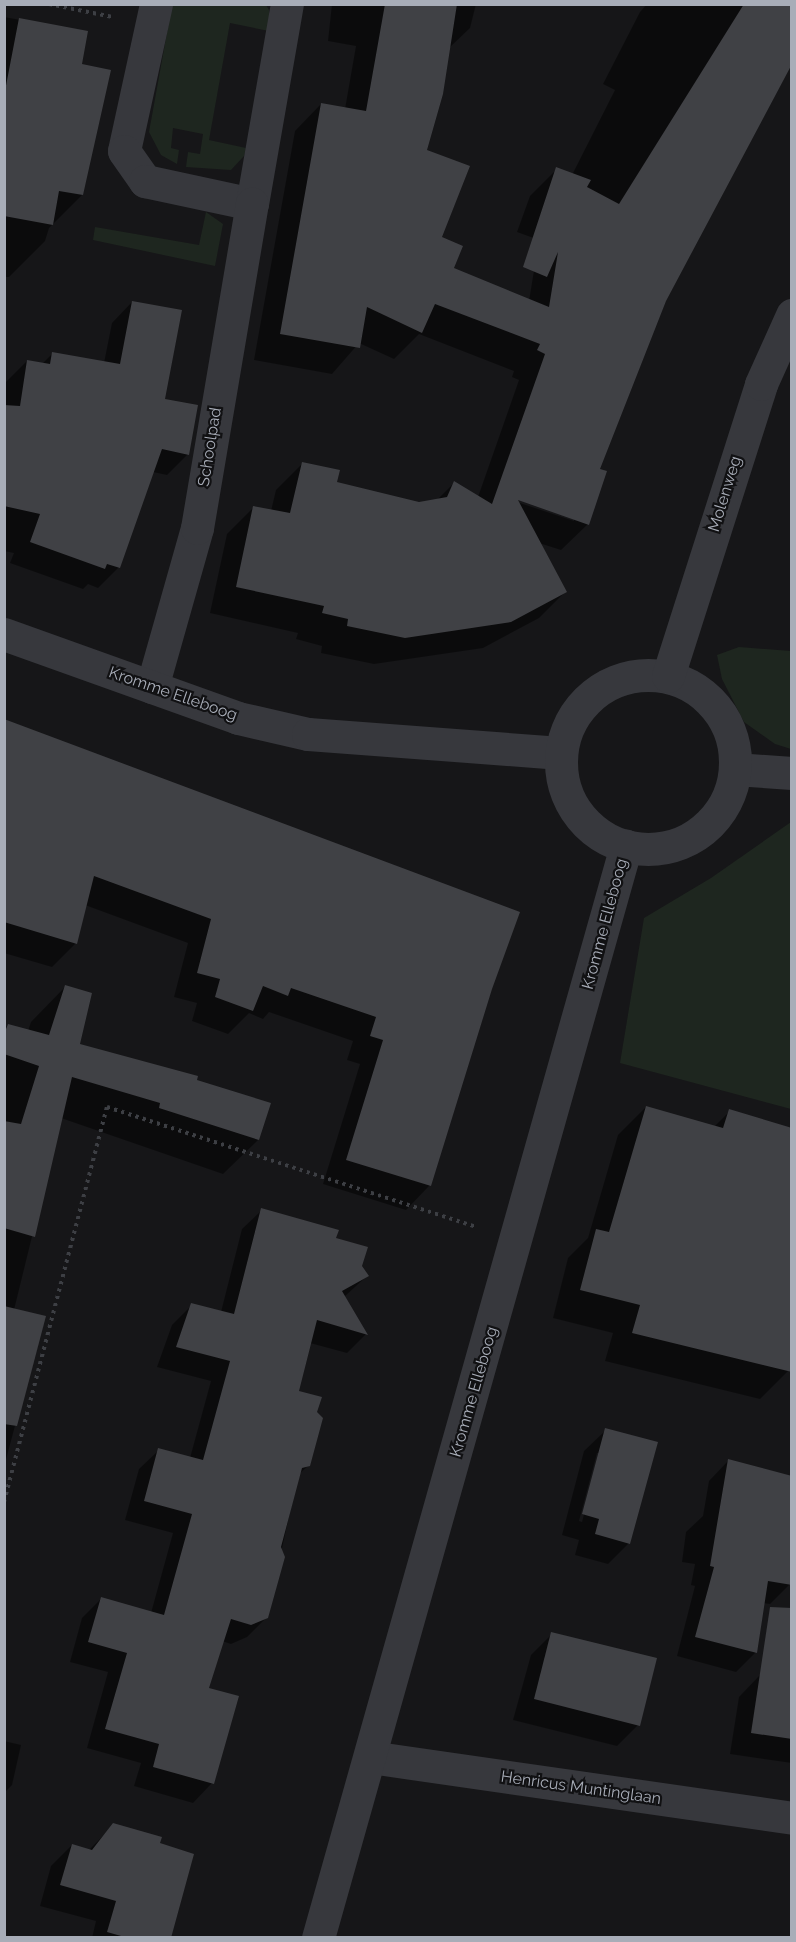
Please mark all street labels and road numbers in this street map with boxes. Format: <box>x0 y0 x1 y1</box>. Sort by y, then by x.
street label: Schoolpad <box>194 406 226 488</box>
street label: Molenweg <box>704 454 746 534</box>
street label: Kromme Elleboog <box>106 663 240 725</box>
street label: Kromme Elleboog <box>578 856 632 992</box>
street label: Kromme Elleboog <box>446 1325 502 1459</box>
street label: Henricus Muntinglaan <box>500 1767 662 1809</box>

